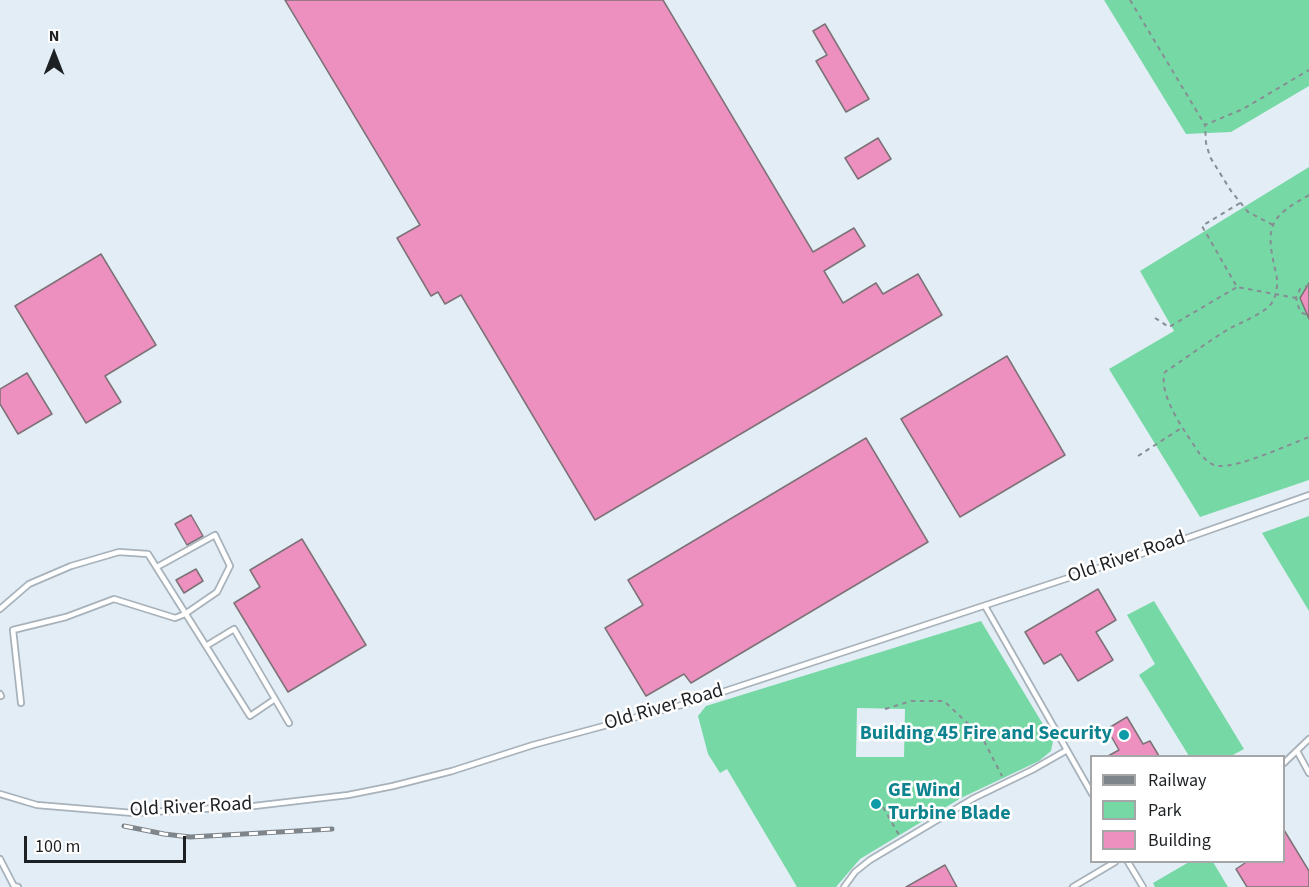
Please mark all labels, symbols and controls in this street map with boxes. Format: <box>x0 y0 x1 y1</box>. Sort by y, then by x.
north arrow <box>24 24 84 84</box>
text: N <box>49 25 59 47</box>
street label: Old River Road <box>1065 527 1189 589</box>
street label: Old River Road <box>602 680 726 736</box>
place label: Building 45 Fire and Security <box>860 723 1112 747</box>
marker: Building 45 Fire and Security <box>1117 728 1131 742</box>
legend <box>1090 755 1285 863</box>
text: Railway <box>1148 768 1207 793</box>
place label: GE Wind Turbine Blade <box>888 780 1011 827</box>
street label: Old River Road <box>129 793 253 823</box>
marker: GE Wind Turbine Blade <box>869 797 883 811</box>
text: Park <box>1148 798 1182 823</box>
scale bar <box>27 824 189 862</box>
text: Building <box>1148 828 1211 853</box>
text: 100 m <box>35 834 80 859</box>

